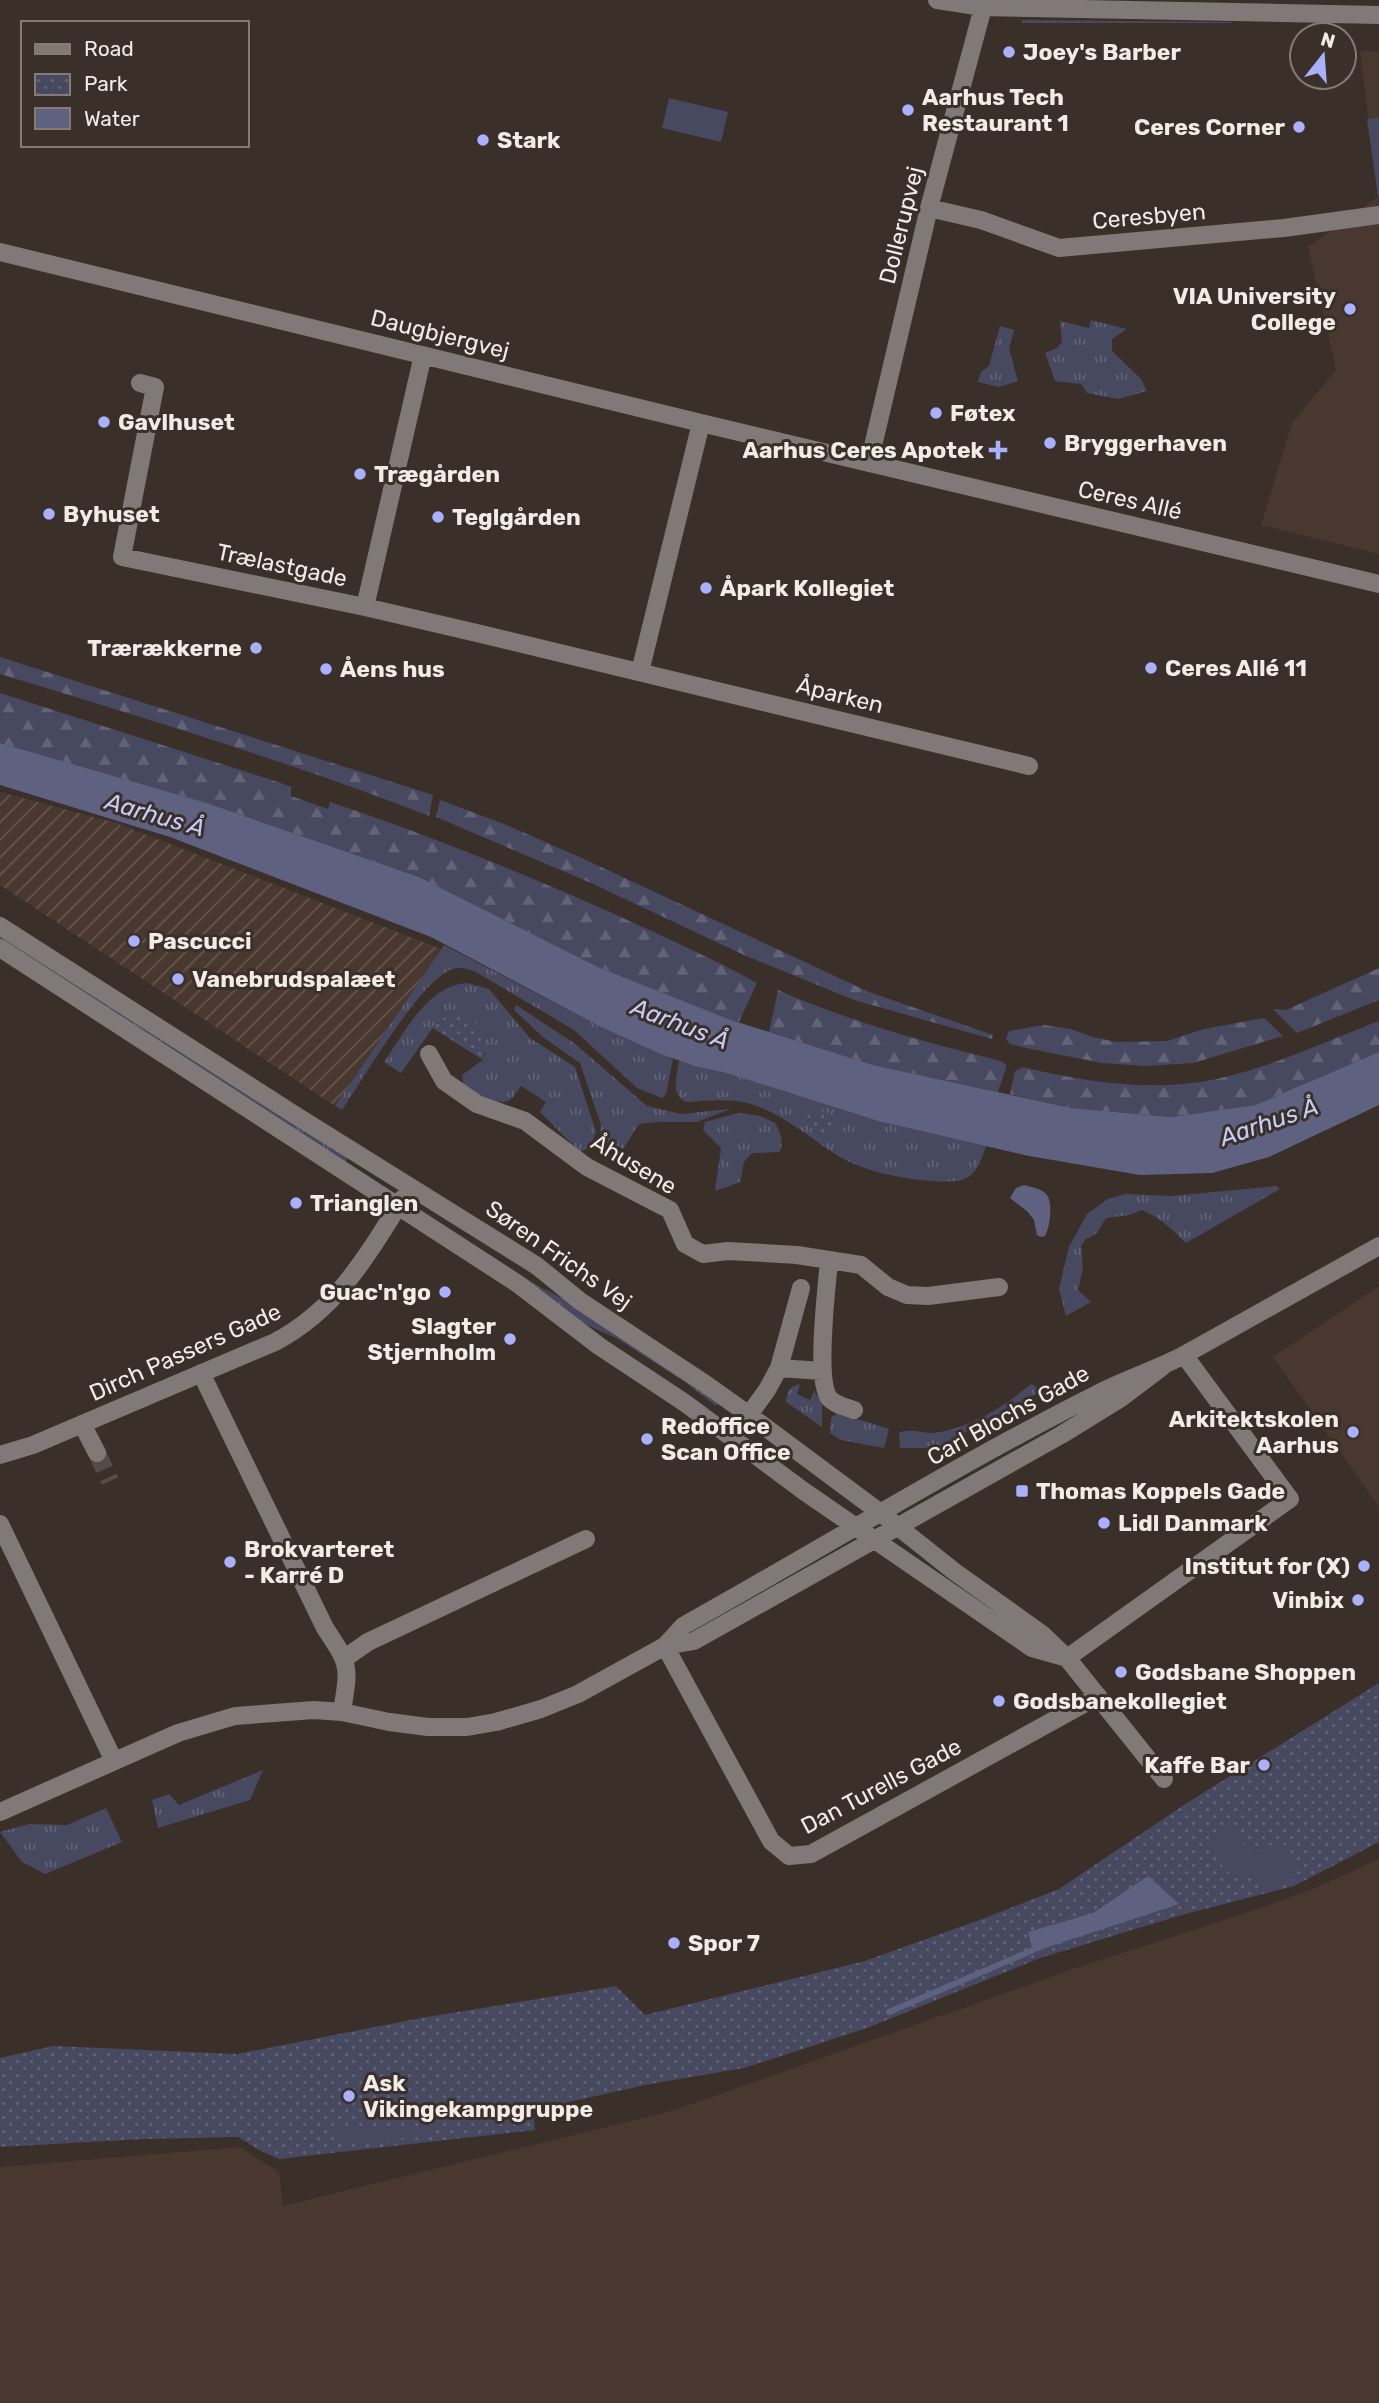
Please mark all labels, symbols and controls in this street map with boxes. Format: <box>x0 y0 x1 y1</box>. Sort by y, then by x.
legend <box>21 21 248 147</box>
north arrow <box>1288 21 1358 91</box>
text: N <box>1318 27 1338 53</box>
text: Road <box>84 36 134 61</box>
place label: Joey's Barber <box>1023 38 1182 66</box>
marker: Joey's Barber <box>1001 44 1017 60</box>
text: Park <box>84 71 128 96</box>
place label: Aarhus Tech Restaurant 1 <box>922 83 1069 137</box>
marker: Aarhus Tech Restaurant 1 <box>900 102 916 118</box>
text: Water <box>84 106 140 131</box>
place label: Ceres Corner <box>1134 113 1286 141</box>
marker: Ceres Corner <box>1291 119 1307 135</box>
place label: Stark <box>497 126 561 154</box>
marker: Stark <box>475 132 491 148</box>
street label: Dollerupvej <box>873 163 929 287</box>
street label: Ceresbyen <box>1091 197 1207 235</box>
place label: VIA University College <box>1173 282 1336 336</box>
marker: VIA University College <box>1342 301 1358 317</box>
street label: Daugbjergvej <box>368 303 512 365</box>
place label: Føtex <box>950 399 1016 427</box>
marker: Føtex <box>928 405 944 421</box>
place label: Gavlhuset <box>118 408 235 436</box>
marker: Gavlhuset <box>96 414 112 430</box>
place label: Bryggerhaven <box>1064 429 1227 457</box>
marker: Bryggerhaven <box>1042 435 1058 451</box>
place label: Aarhus Ceres Apotek <box>743 436 985 464</box>
marker: Aarhus Ceres Apotek <box>990 442 1006 458</box>
place label: Trægården <box>374 460 500 488</box>
marker: Trægården <box>352 466 368 482</box>
street label: Ceres Allé <box>1075 474 1185 526</box>
place label: Byhuset <box>63 500 160 528</box>
place label: Teglgården <box>452 503 581 531</box>
marker: Byhuset <box>41 506 57 522</box>
marker: Teglgården <box>430 509 446 525</box>
street label: Trælastgade <box>214 538 350 592</box>
place label: Åpark Kollegiet <box>720 574 894 602</box>
marker: Åpark Kollegiet <box>698 580 714 596</box>
place label: Trærækkerne <box>87 634 242 662</box>
marker: Trærækkerne <box>248 640 264 656</box>
place label: Ceres Allé 11 <box>1165 654 1307 682</box>
place label: Åens hus <box>340 655 445 683</box>
marker: Ceres Allé 11 <box>1143 660 1159 676</box>
marker: Åens hus <box>318 661 334 677</box>
street label: Åparken <box>794 671 886 719</box>
water label: Aarhus Å <box>100 787 208 843</box>
place label: Pascucci <box>148 927 252 955</box>
marker: Pascucci <box>126 933 142 949</box>
place label: Vanebrudspalæet <box>192 965 396 993</box>
marker: Vanebrudspalæet <box>170 971 186 987</box>
water label: Aarhus Å <box>625 992 733 1055</box>
water label: Aarhus Å <box>1214 1092 1322 1153</box>
street label: Åhusene <box>586 1128 682 1200</box>
place label: Trianglen <box>310 1189 418 1217</box>
street label: Søren Frichs Vej <box>481 1194 637 1316</box>
marker: Trianglen <box>288 1195 304 1211</box>
place label: Guac'n'go <box>320 1278 431 1306</box>
marker: Guac'n'go <box>437 1284 453 1300</box>
street label: Dirch Passers Gade <box>85 1297 285 1407</box>
place label: Slagter Stjernholm <box>367 1312 497 1366</box>
marker: Slagter Stjernholm <box>502 1331 518 1347</box>
street label: Carl Blochs Gade <box>922 1359 1094 1471</box>
place label: Arkitektskolen Aarhus <box>1169 1405 1339 1459</box>
place label: Redoffice Scan Office <box>661 1412 791 1466</box>
marker: Arkitektskolen Aarhus <box>1345 1424 1361 1440</box>
marker: Redoffice Scan Office <box>639 1431 655 1447</box>
place label: Thomas Koppels Gade <box>1036 1477 1285 1505</box>
marker: Thomas Koppels Gade <box>1014 1483 1030 1499</box>
place label: Lidl Danmark <box>1118 1509 1268 1537</box>
marker: Lidl Danmark <box>1096 1515 1112 1531</box>
place label: Brokvarteret - Karré D <box>244 1535 395 1589</box>
place label: Institut for (X) <box>1185 1552 1350 1580</box>
marker: Brokvarteret - Karré D <box>222 1554 238 1570</box>
marker: Institut for (X) <box>1356 1558 1372 1574</box>
place label: Vinbix <box>1272 1586 1344 1614</box>
marker: Vinbix <box>1350 1592 1366 1608</box>
place label: Godsbane Shoppen <box>1135 1658 1356 1686</box>
marker: Godsbane Shoppen <box>1113 1664 1129 1680</box>
place label: Godsbanekollegiet <box>1013 1687 1227 1715</box>
marker: Godsbanekollegiet <box>991 1693 1007 1709</box>
street label: Dan Turells Gade <box>796 1732 966 1840</box>
place label: Kaffe Bar <box>1144 1751 1251 1779</box>
marker: Kaffe Bar <box>1256 1757 1272 1773</box>
place label: Spor 7 <box>688 1929 760 1957</box>
marker: Spor 7 <box>666 1935 682 1951</box>
place label: Ask Vikingekampgruppe <box>363 2069 593 2123</box>
marker: Ask Vikingekampgruppe <box>341 2088 357 2104</box>

